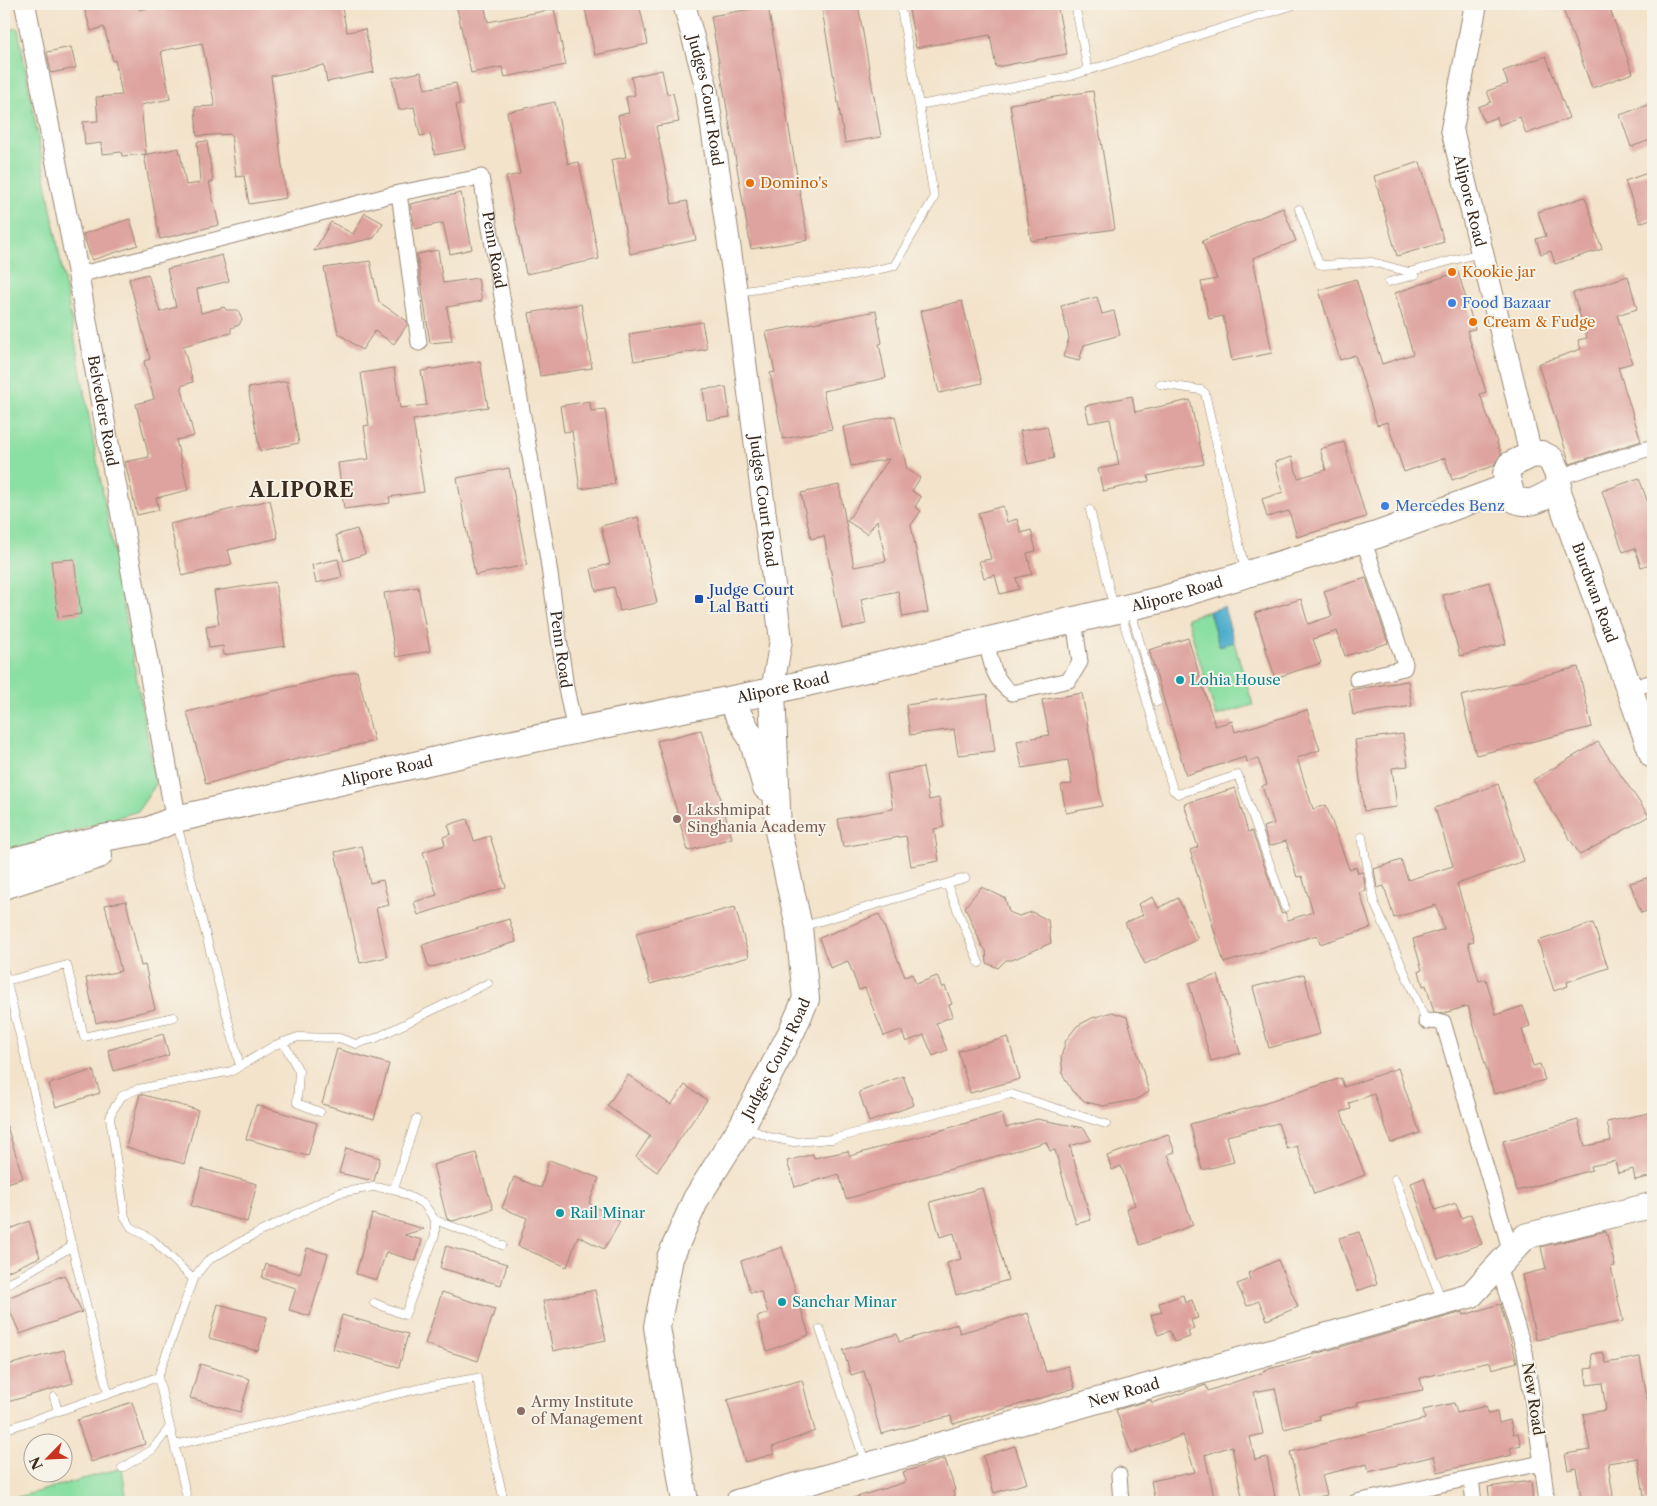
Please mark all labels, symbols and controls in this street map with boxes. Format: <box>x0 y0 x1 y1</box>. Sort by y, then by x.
street label: Judges Court Road <box>683 31 728 167</box>
street label: Alipore Road <box>1449 152 1490 249</box>
place label: Domino's <box>760 173 828 192</box>
marker: Domino's <box>744 177 756 189</box>
street label: Penn Road <box>478 210 510 290</box>
place label: Kookie jar <box>1462 262 1536 281</box>
marker: Kookie jar <box>1446 266 1458 278</box>
place label: Food Bazaar <box>1462 293 1552 312</box>
marker: Food Bazaar <box>1446 297 1458 309</box>
place label: Cream & Fudge <box>1483 312 1595 331</box>
marker: Cream & Fudge <box>1467 316 1479 328</box>
street label: Belvedere Road <box>84 354 122 468</box>
street label: Judges Court Road <box>745 432 782 568</box>
district label: ALIPORE <box>248 478 355 502</box>
place label: Mercedes Benz <box>1395 496 1505 515</box>
marker: Mercedes Benz <box>1379 500 1391 512</box>
street label: Burdwan Road <box>1568 540 1622 645</box>
street label: Alipore Road <box>1128 572 1225 616</box>
place label: Judge Court Lal Batti <box>707 580 795 616</box>
marker: Judge Court Lal Batti <box>693 593 705 605</box>
street label: Penn Road <box>546 610 576 689</box>
street label: Alipore Road <box>734 668 831 707</box>
place label: Lohia House <box>1190 670 1281 689</box>
marker: Lohia House <box>1174 674 1186 686</box>
street label: Alipore Road <box>338 751 435 791</box>
place label: Lakshmipat Singhania Academy <box>687 800 827 836</box>
marker: Lakshmipat Singhania Academy <box>671 813 683 825</box>
street label: Judges Court Road <box>737 995 814 1124</box>
place label: Rail Minar <box>570 1203 646 1222</box>
marker: Rail Minar <box>554 1207 566 1219</box>
place label: Sanchar Minar <box>792 1292 897 1311</box>
marker: Sanchar Minar <box>776 1296 788 1308</box>
street label: New Road <box>1518 1361 1549 1437</box>
street label: New Road <box>1086 1373 1162 1412</box>
place label: Army Institute of Management <box>530 1392 644 1428</box>
marker: Army Institute of Management <box>515 1405 527 1417</box>
north arrow <box>22 1434 72 1484</box>
text: N <box>25 1454 47 1473</box>

